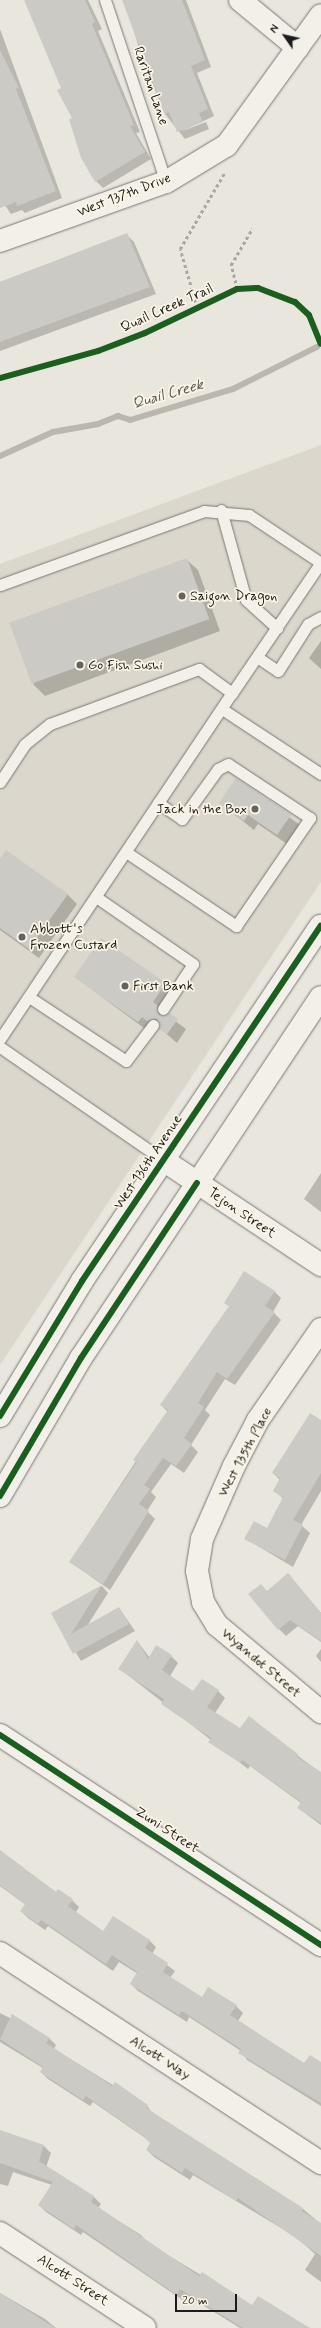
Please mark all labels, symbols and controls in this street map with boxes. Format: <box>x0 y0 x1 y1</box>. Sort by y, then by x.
north arrow <box>265 16 305 56</box>
text: N <box>267 22 283 36</box>
street label: Raritan Lane <box>130 45 172 127</box>
street label: West 137th Drive <box>75 169 173 221</box>
street label: Quail Creek Trail <box>119 280 215 336</box>
water label: Quail Creek <box>130 376 206 414</box>
place label: Saigon Dragon <box>190 588 277 604</box>
marker: Saigon Dragon <box>177 591 187 601</box>
place label: Go Fish Sushi <box>88 657 162 673</box>
marker: Go Fish Sushi <box>75 660 85 670</box>
place label: Jack in the Box <box>156 801 247 817</box>
marker: Jack in the Box <box>250 804 260 814</box>
place label: Abbott's Frozen Custard <box>30 921 120 954</box>
marker: Abbott's Frozen Custard <box>17 932 27 942</box>
place label: First Bank <box>133 978 194 994</box>
marker: First Bank <box>120 981 130 991</box>
street label: West 136th Avenue <box>110 1111 186 1213</box>
street label: Tejon Street <box>205 1184 279 1242</box>
street label: West 135th Place <box>214 1404 276 1500</box>
street label: Wyandot Street <box>218 1625 304 1701</box>
street label: Zuni Street <box>132 1803 202 1857</box>
street label: Alcott Way <box>127 2032 193 2084</box>
street label: Alcott Street <box>34 2251 112 2309</box>
scale bar <box>177 2286 239 2312</box>
text: 20 m <box>182 2293 208 2309</box>

